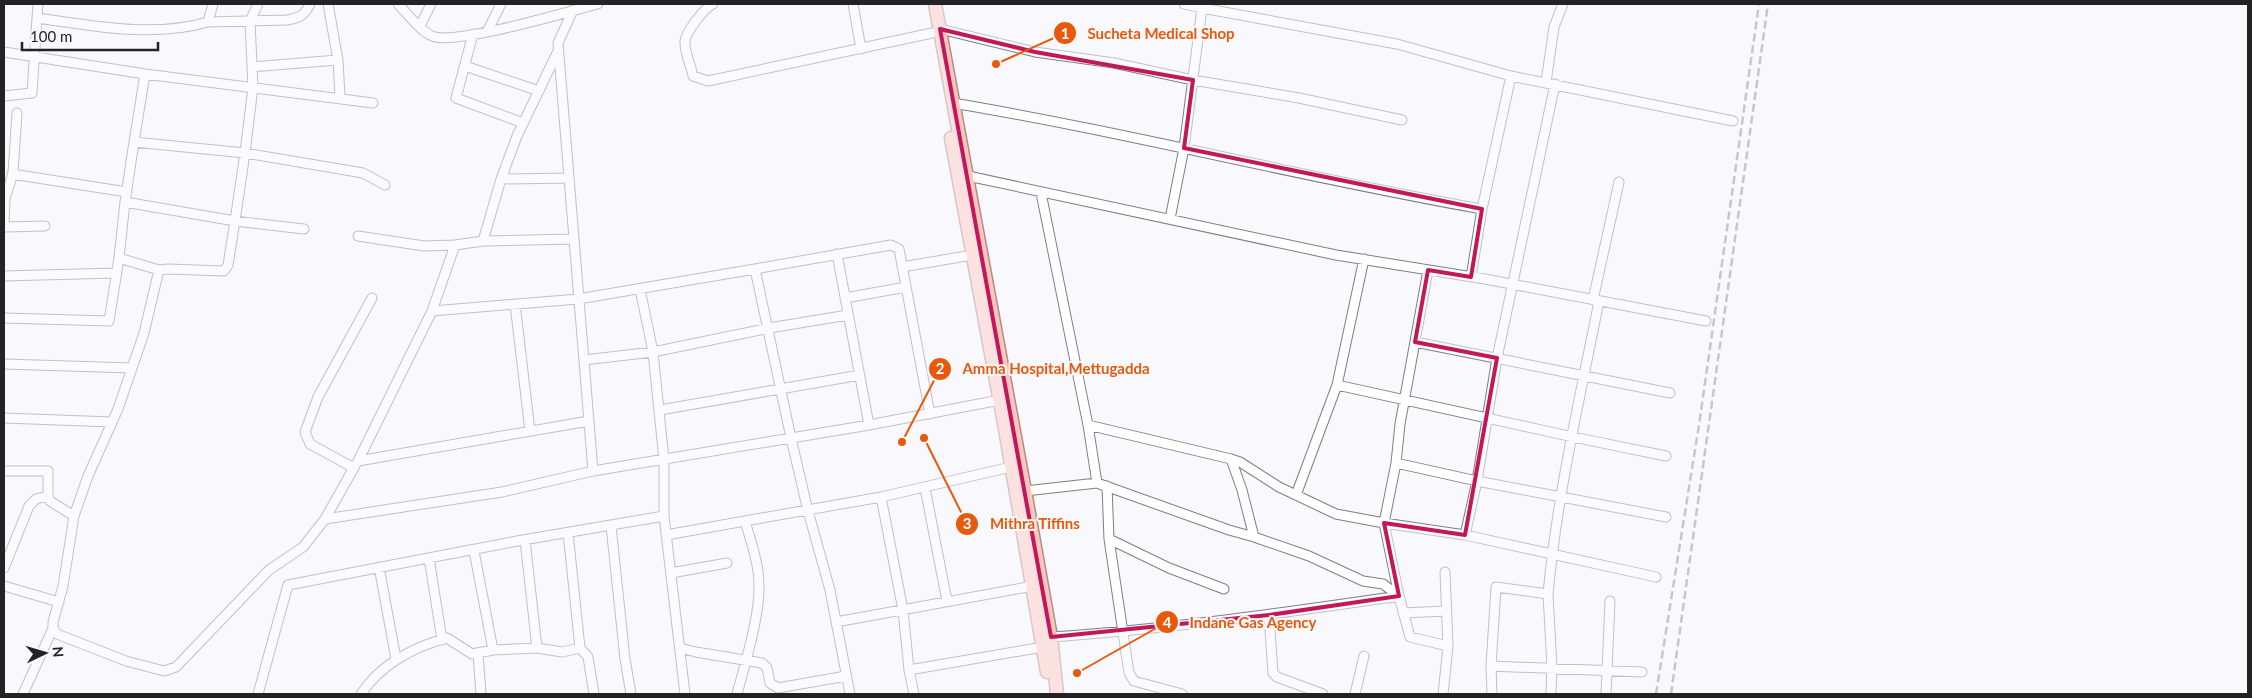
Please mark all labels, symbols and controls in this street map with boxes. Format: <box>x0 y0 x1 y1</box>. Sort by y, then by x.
callout: Sucheta Medical Shop <box>1052 18 1244 48</box>
scale bar <box>22 20 159 52</box>
text: 1 <box>1061 24 1069 42</box>
text: Sucheta Medical Shop <box>1087 24 1235 42</box>
text: 100 m <box>30 27 72 45</box>
callout: Amma Hospital,Mettugadda <box>928 354 1160 384</box>
text: 2 <box>936 359 945 377</box>
text: Amma Hospital,Mettugadda <box>961 359 1150 377</box>
callout: Mithra Tiffins <box>955 509 1090 539</box>
text: 3 <box>963 514 971 532</box>
text: Mithra Tiffins <box>990 514 1080 532</box>
callout: Indane Gas Agency <box>1155 607 1327 637</box>
text: 4 <box>1163 613 1172 631</box>
text: Indane Gas Agency <box>1189 613 1317 631</box>
north arrow <box>20 628 70 678</box>
text: N <box>50 646 67 658</box>

